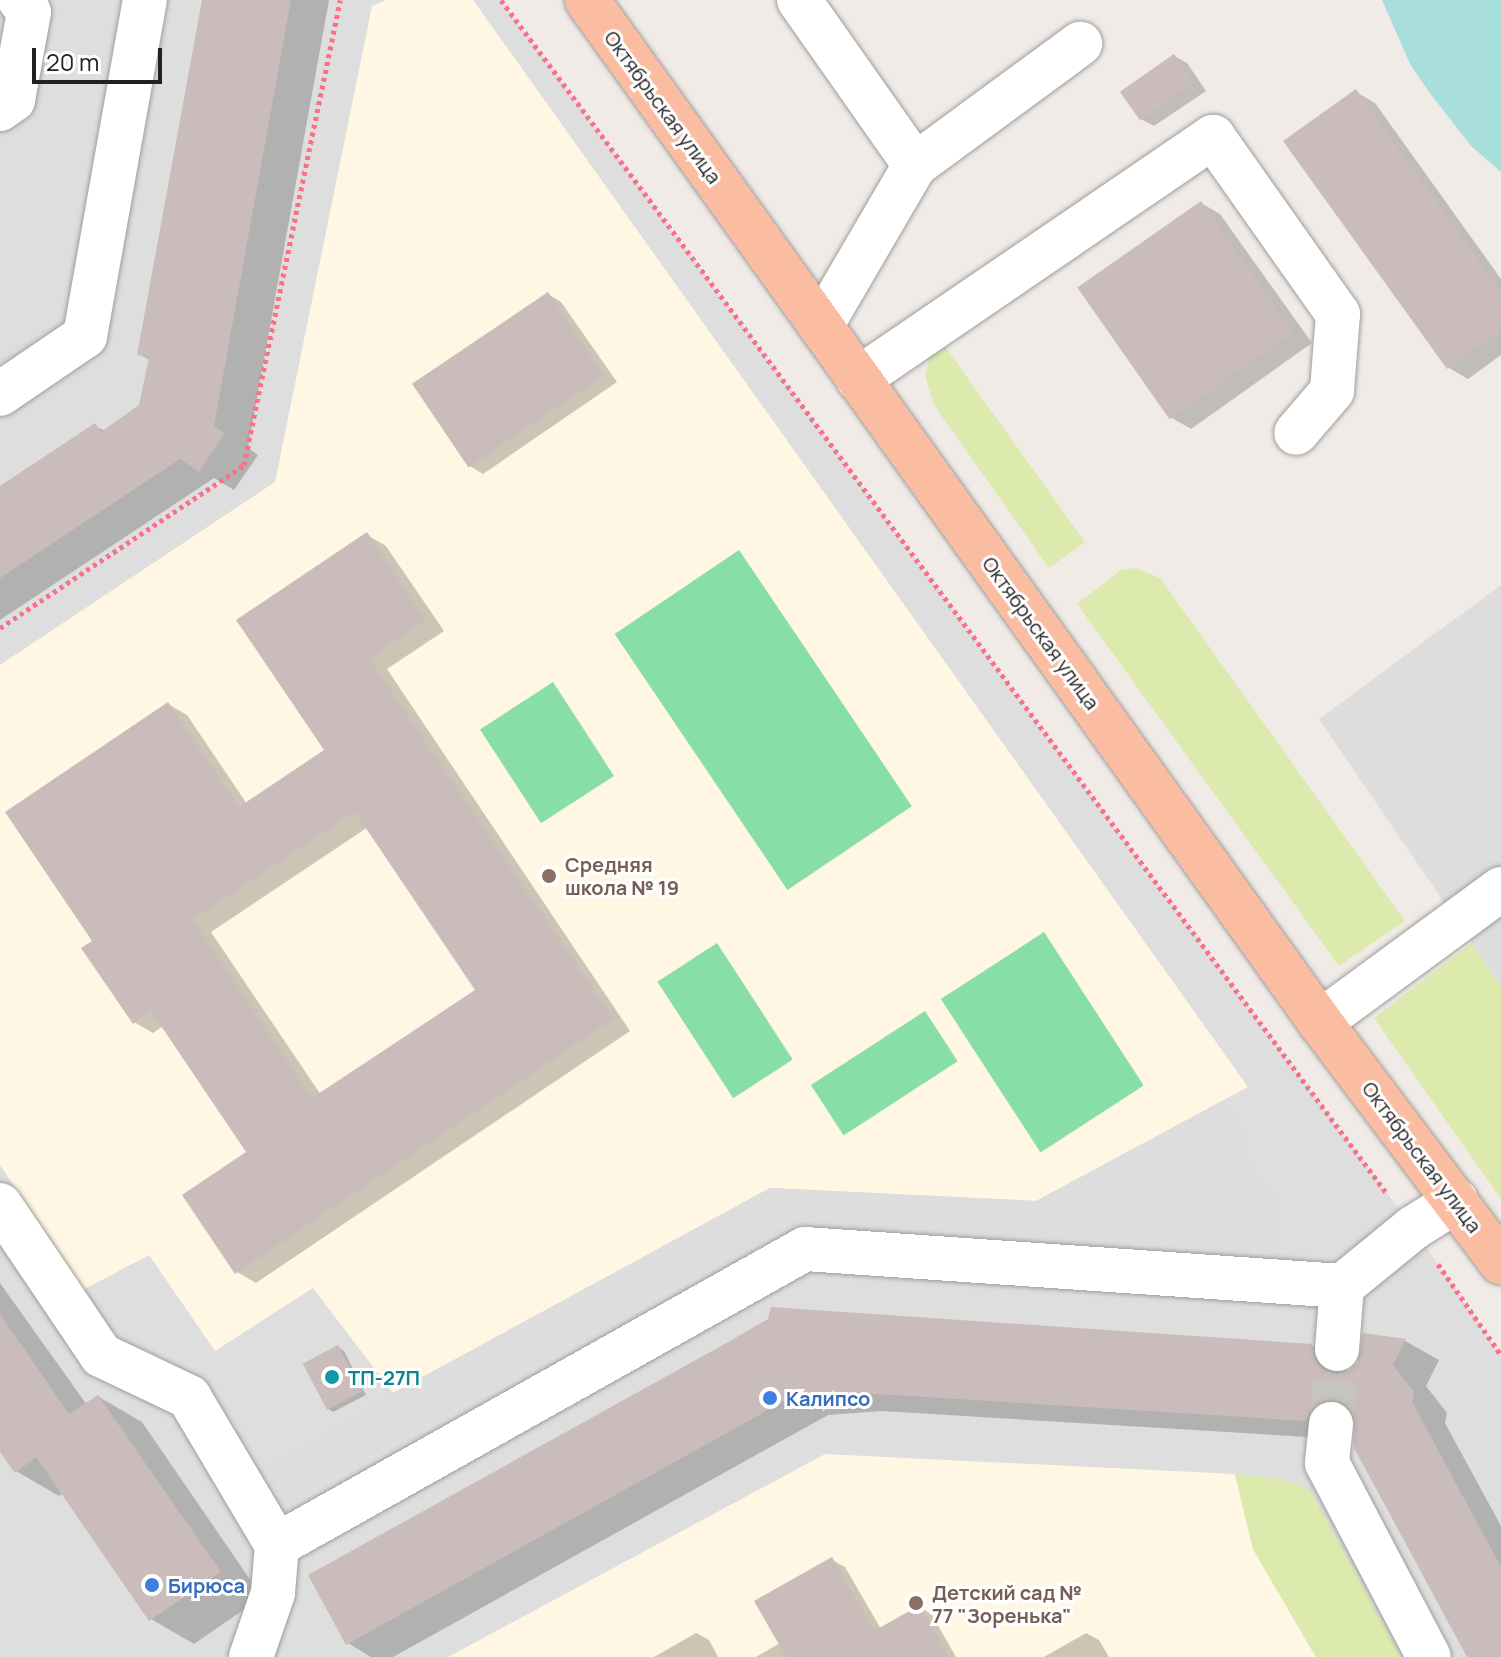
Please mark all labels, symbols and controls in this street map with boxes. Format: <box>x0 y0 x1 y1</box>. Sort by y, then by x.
street label: Октябрьская улица <box>600 26 726 188</box>
scale bar <box>36 32 166 82</box>
text: 20 m <box>46 45 99 78</box>
street label: Октябрьская улица <box>978 552 1104 714</box>
place label: Средняя школа № 19 <box>565 852 679 899</box>
marker: Средняя школа № 19 <box>540 867 558 885</box>
street label: Октябрьская улица <box>1357 1077 1487 1237</box>
place label: ТП-27П <box>348 1365 420 1389</box>
marker: ТП-27П <box>323 1368 341 1386</box>
place label: Калипсо <box>786 1386 870 1410</box>
marker: Калипсо <box>761 1389 779 1407</box>
place label: Бирюса <box>168 1573 245 1597</box>
marker: Бирюса <box>143 1576 161 1594</box>
place label: Детский сад № 77 "Зоренька" <box>932 1580 1082 1627</box>
marker: Детский сад № 77 "Зоренька" <box>907 1594 925 1612</box>

